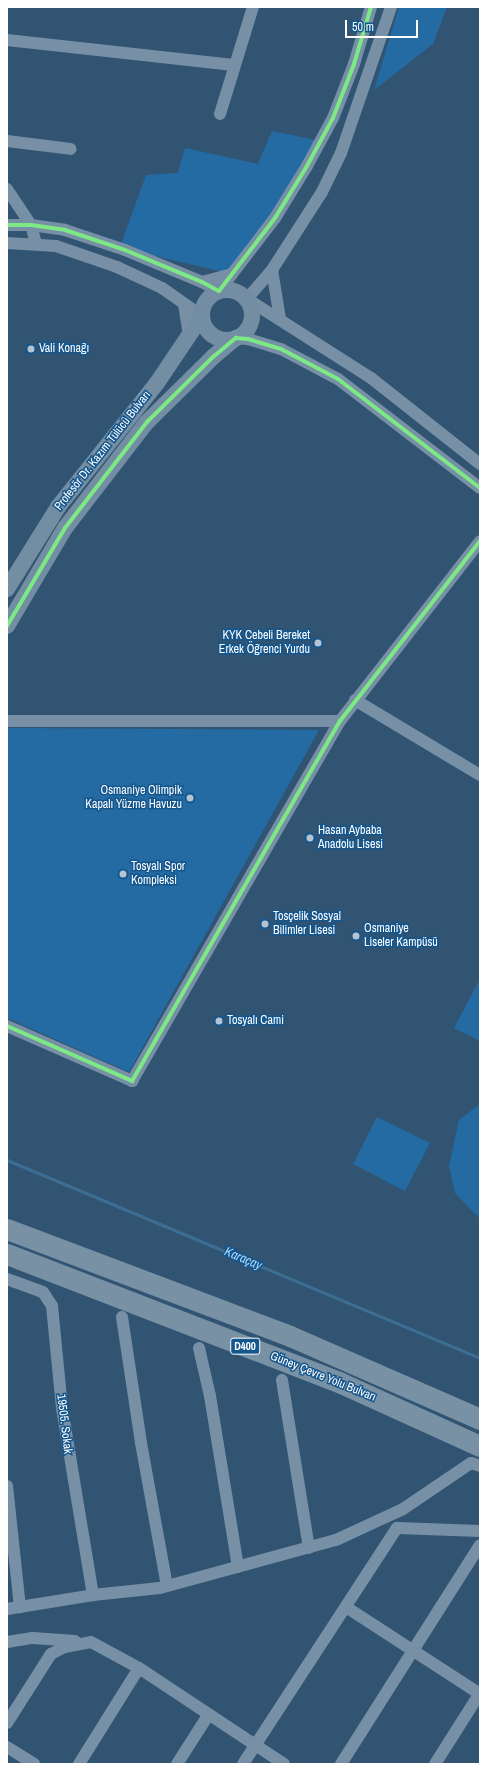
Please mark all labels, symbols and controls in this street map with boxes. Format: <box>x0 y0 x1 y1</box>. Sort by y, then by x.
scale bar <box>347 12 420 38</box>
text: 50 m <box>352 19 374 35</box>
place label: Vali Konağı <box>39 342 89 356</box>
marker: Vali Konağı <box>26 344 36 354</box>
street label: Profesör Dr. Kazım Tülücü Bulvarı <box>52 388 154 514</box>
place label: KYK Cebeli Bereket Erkek Öğrenci Yurdu <box>219 629 310 657</box>
marker: KYK Cebeli Bereket Erkek Öğrenci Yurdu <box>313 638 323 648</box>
place label: Osmaniye Olimpik Kapalı Yüzme Havuzu <box>85 784 182 812</box>
marker: Osmaniye Olimpik Kapalı Yüzme Havuzu <box>185 793 195 803</box>
place label: Hasan Aybaba Anadolu Lisesi <box>318 824 383 852</box>
marker: Hasan Aybaba Anadolu Lisesi <box>305 833 315 843</box>
place label: Tosyalı Spor Kompleksi <box>131 860 185 888</box>
marker: Tosyalı Spor Kompleksi <box>118 869 128 879</box>
place label: Tosçelik Sosyal Bilimler Lisesi <box>273 910 341 938</box>
marker: Tosçelik Sosyal Bilimler Lisesi <box>260 919 270 929</box>
place label: Osmaniye Liseler Kampüsü <box>364 922 438 950</box>
marker: Osmaniye Liseler Kampüsü <box>351 931 361 941</box>
place label: Tosyalı Cami <box>227 1014 284 1028</box>
marker: Tosyalı Cami <box>214 1016 224 1026</box>
water label: Karaçay <box>222 1244 264 1274</box>
road number: D400 <box>230 1337 260 1355</box>
street label: Güney Çevre Yolu Bulvarı <box>268 1349 378 1405</box>
street label: 19505. Sokak <box>53 1393 75 1455</box>

